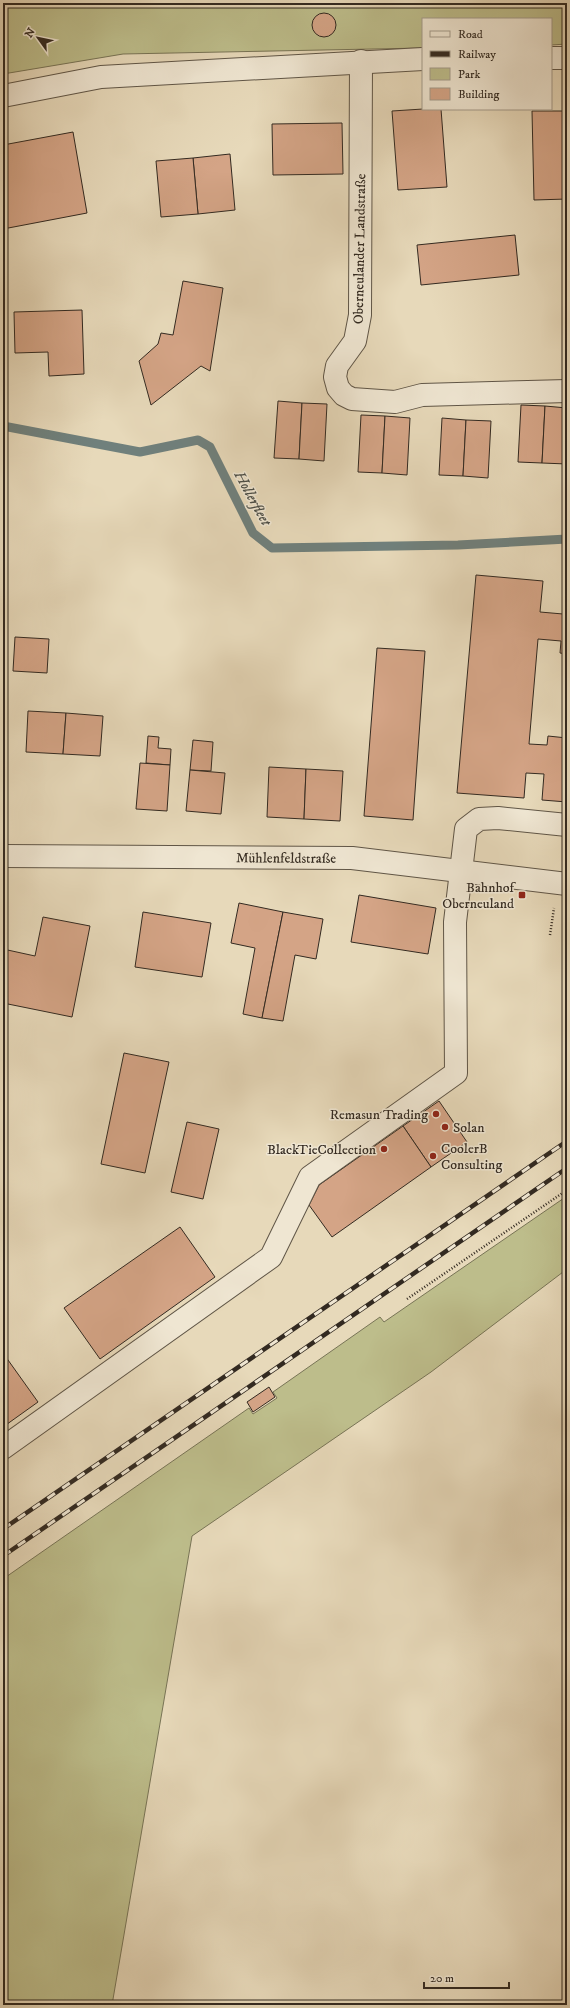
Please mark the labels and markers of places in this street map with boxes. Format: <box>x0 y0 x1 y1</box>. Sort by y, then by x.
place label: Bahnhof Oberneuland <box>442 879 517 913</box>
marker: Bahnhof Oberneuland <box>517 890 527 900</box>
place label: Remasun Trading <box>330 1106 428 1124</box>
marker: Remasun Trading <box>431 1109 441 1119</box>
place label: Solan <box>453 1119 485 1137</box>
marker: Solan <box>440 1122 450 1132</box>
place label: CoolerB Consulting <box>441 1140 502 1174</box>
place label: BlackTieCollection <box>267 1141 377 1159</box>
marker: BlackTieCollection <box>379 1144 389 1154</box>
marker: CoolerB Consulting <box>428 1151 438 1161</box>

